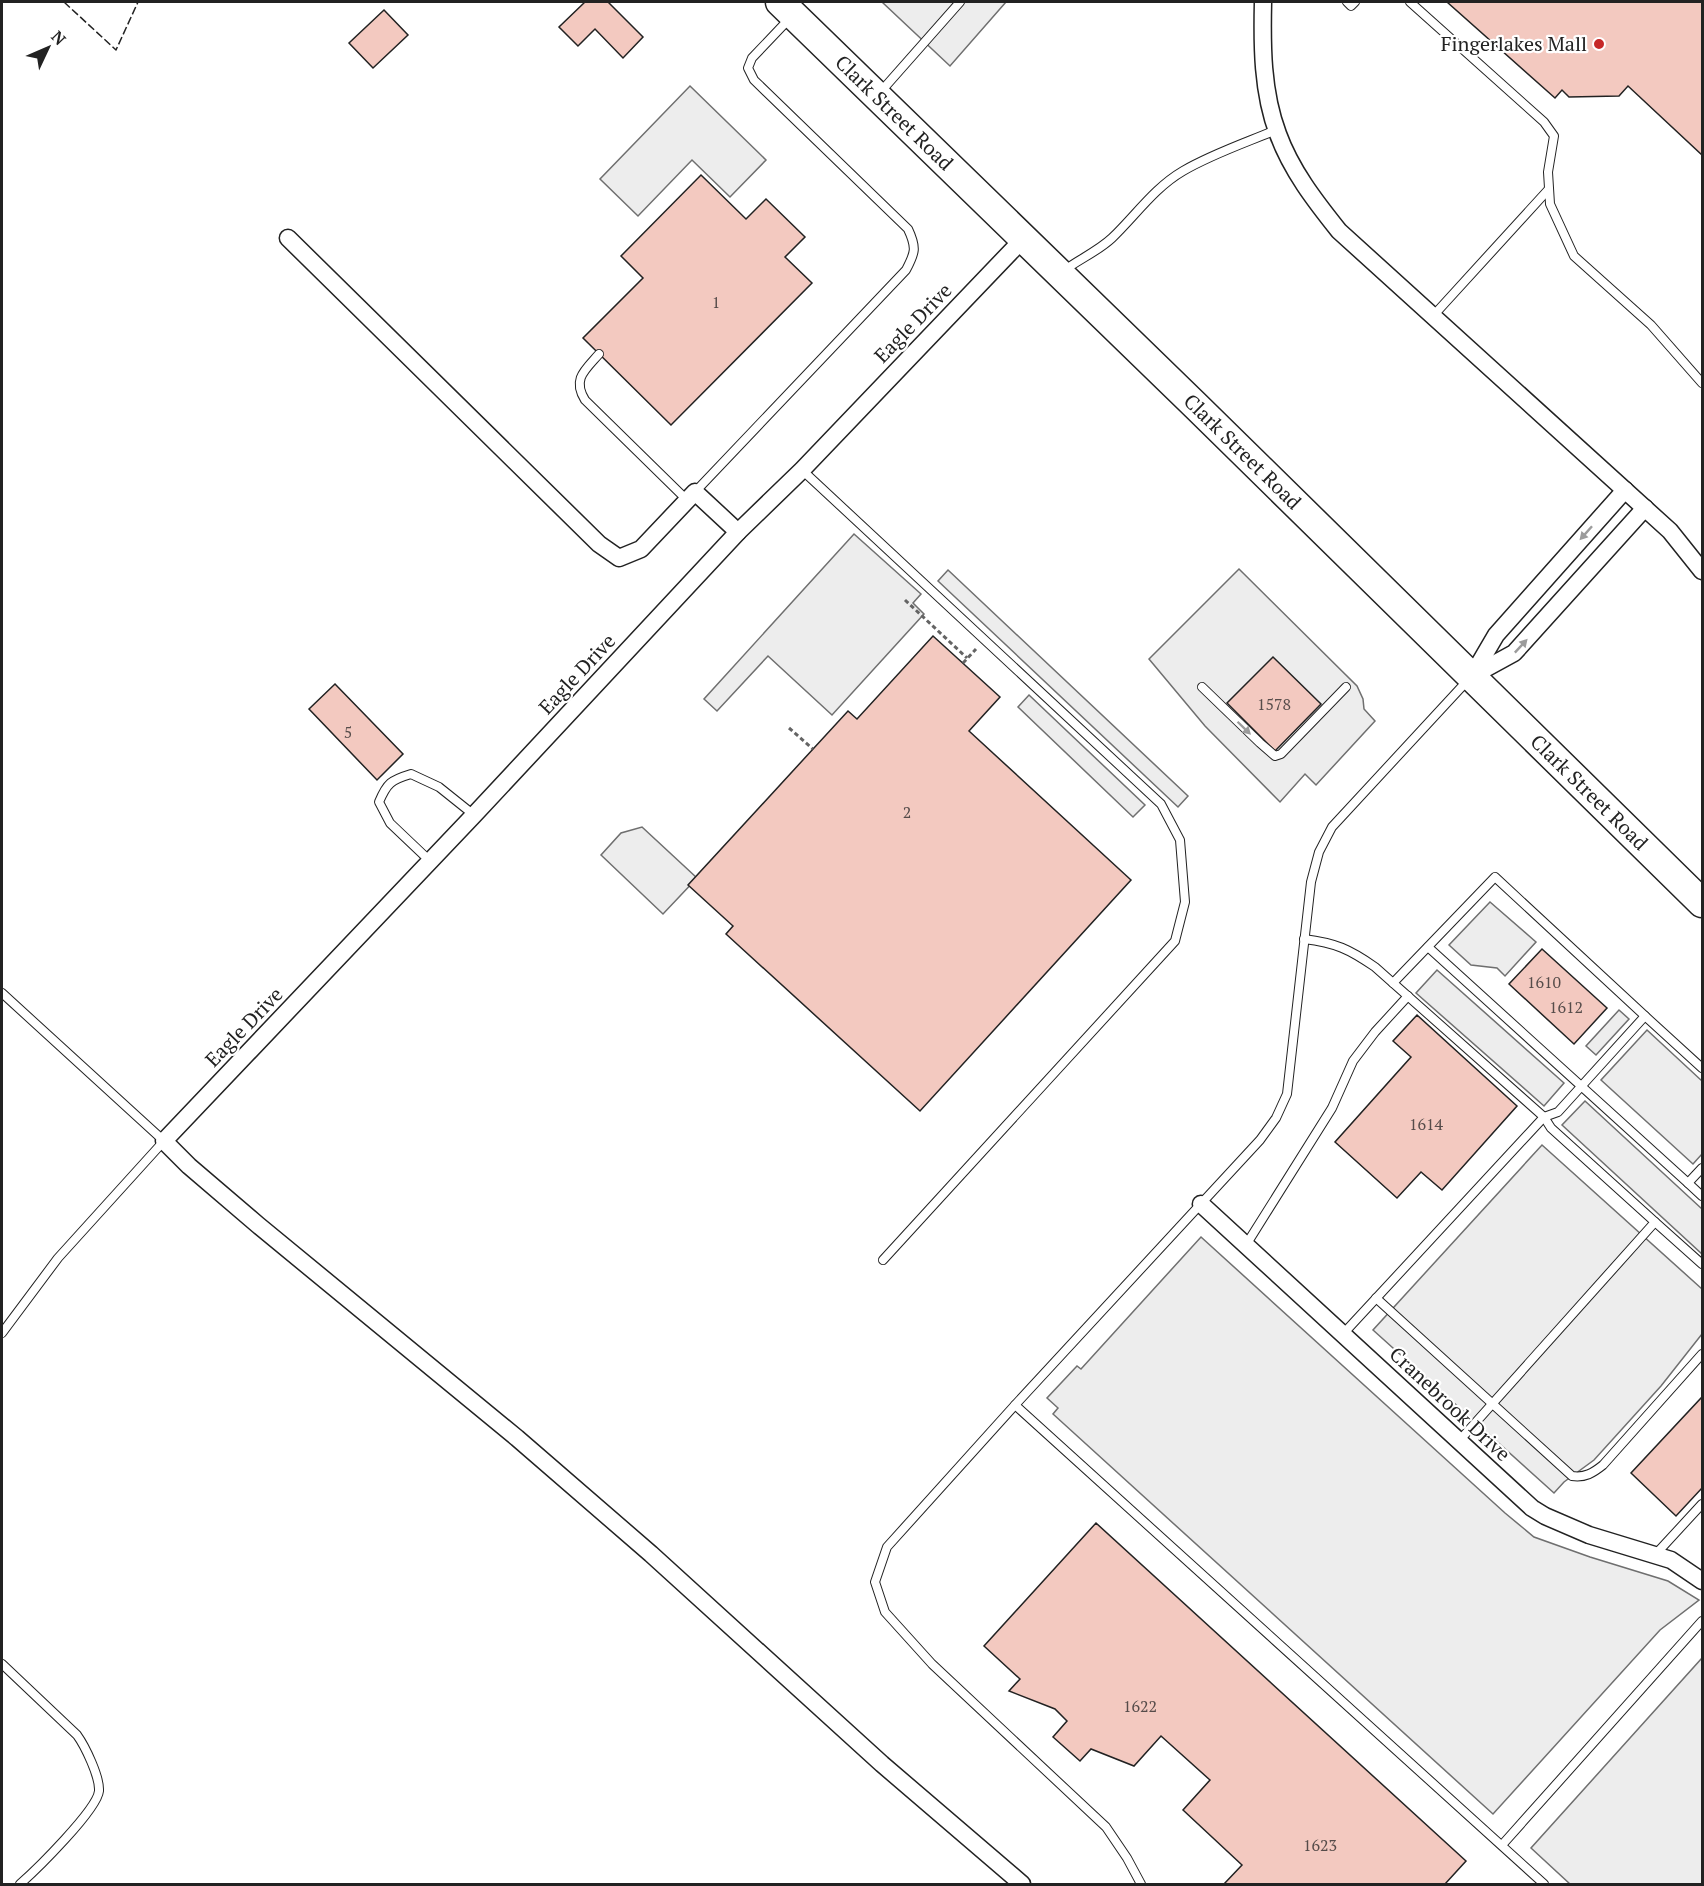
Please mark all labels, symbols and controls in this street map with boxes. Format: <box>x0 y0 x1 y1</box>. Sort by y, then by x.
north arrow <box>18 18 78 78</box>
text: N <box>47 26 71 50</box>
place label: Fingerlakes Mall <box>1441 30 1587 57</box>
marker: Fingerlakes Mall <box>1592 37 1606 51</box>
street label: Clark Street Road <box>829 49 959 176</box>
street label: Eagle Drive <box>868 277 957 368</box>
house number: 1 <box>712 291 720 313</box>
street label: Clark Street Road <box>1178 387 1307 515</box>
one-way arrow <box>1579 526 1593 541</box>
street label: Eagle Drive <box>532 628 621 720</box>
one-way arrow <box>1514 638 1528 653</box>
house number: 1578 <box>1257 693 1291 715</box>
one-way arrow <box>1236 720 1250 734</box>
house number: 5 <box>344 721 352 743</box>
street label: Clark Street Road <box>1525 728 1654 856</box>
house number: 2 <box>903 801 911 823</box>
house number: 1610 <box>1527 971 1561 993</box>
street label: Eagle Drive <box>199 981 288 1072</box>
house number: 1612 <box>1549 996 1583 1018</box>
house number: 1614 <box>1409 1113 1444 1135</box>
street label: Cranebrook Drive <box>1384 1341 1517 1467</box>
house number: 1622 <box>1123 1695 1157 1717</box>
house number: 1623 <box>1303 1834 1337 1856</box>

